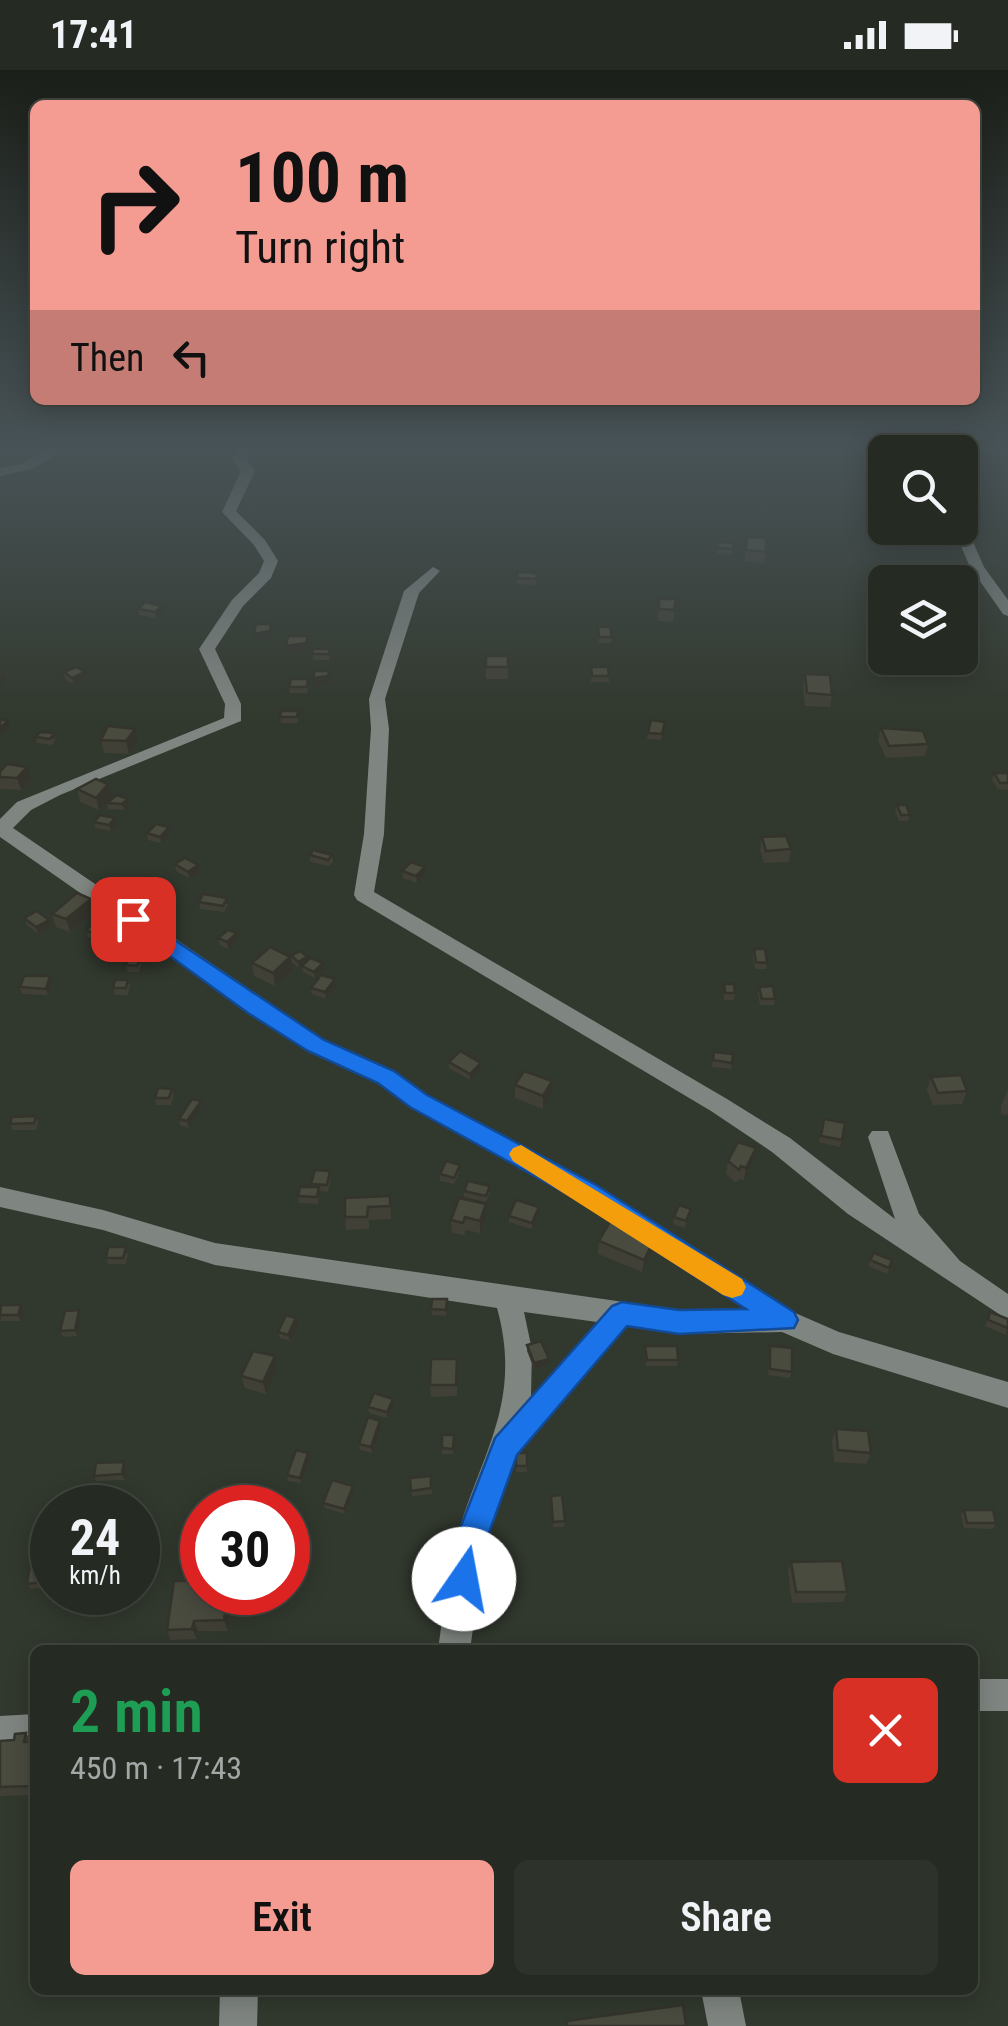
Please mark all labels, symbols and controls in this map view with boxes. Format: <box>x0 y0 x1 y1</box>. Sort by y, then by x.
text: 17:41 <box>50 13 137 57</box>
text: 100 m <box>235 137 409 219</box>
icon: right <box>70 140 200 270</box>
text: Turn right <box>235 221 405 274</box>
icon: left <box>164 330 219 385</box>
text: Then <box>70 336 144 380</box>
map controls <box>868 435 978 675</box>
button: search <box>868 435 978 545</box>
button: layers <box>868 565 978 675</box>
pin <box>91 877 176 962</box>
icon: arrive <box>106 892 161 947</box>
speed limit sign: 30 <box>180 1485 310 1615</box>
text: 24 <box>70 1509 120 1567</box>
position arrow <box>412 1527 516 1631</box>
text: km/h <box>69 1561 121 1590</box>
text: 2 min <box>70 1676 203 1747</box>
button: close <box>833 1678 938 1783</box>
text: 450 m · 17:43 <box>70 1749 242 1787</box>
button: Exit <box>70 1860 494 1975</box>
button: Share <box>514 1860 938 1975</box>

